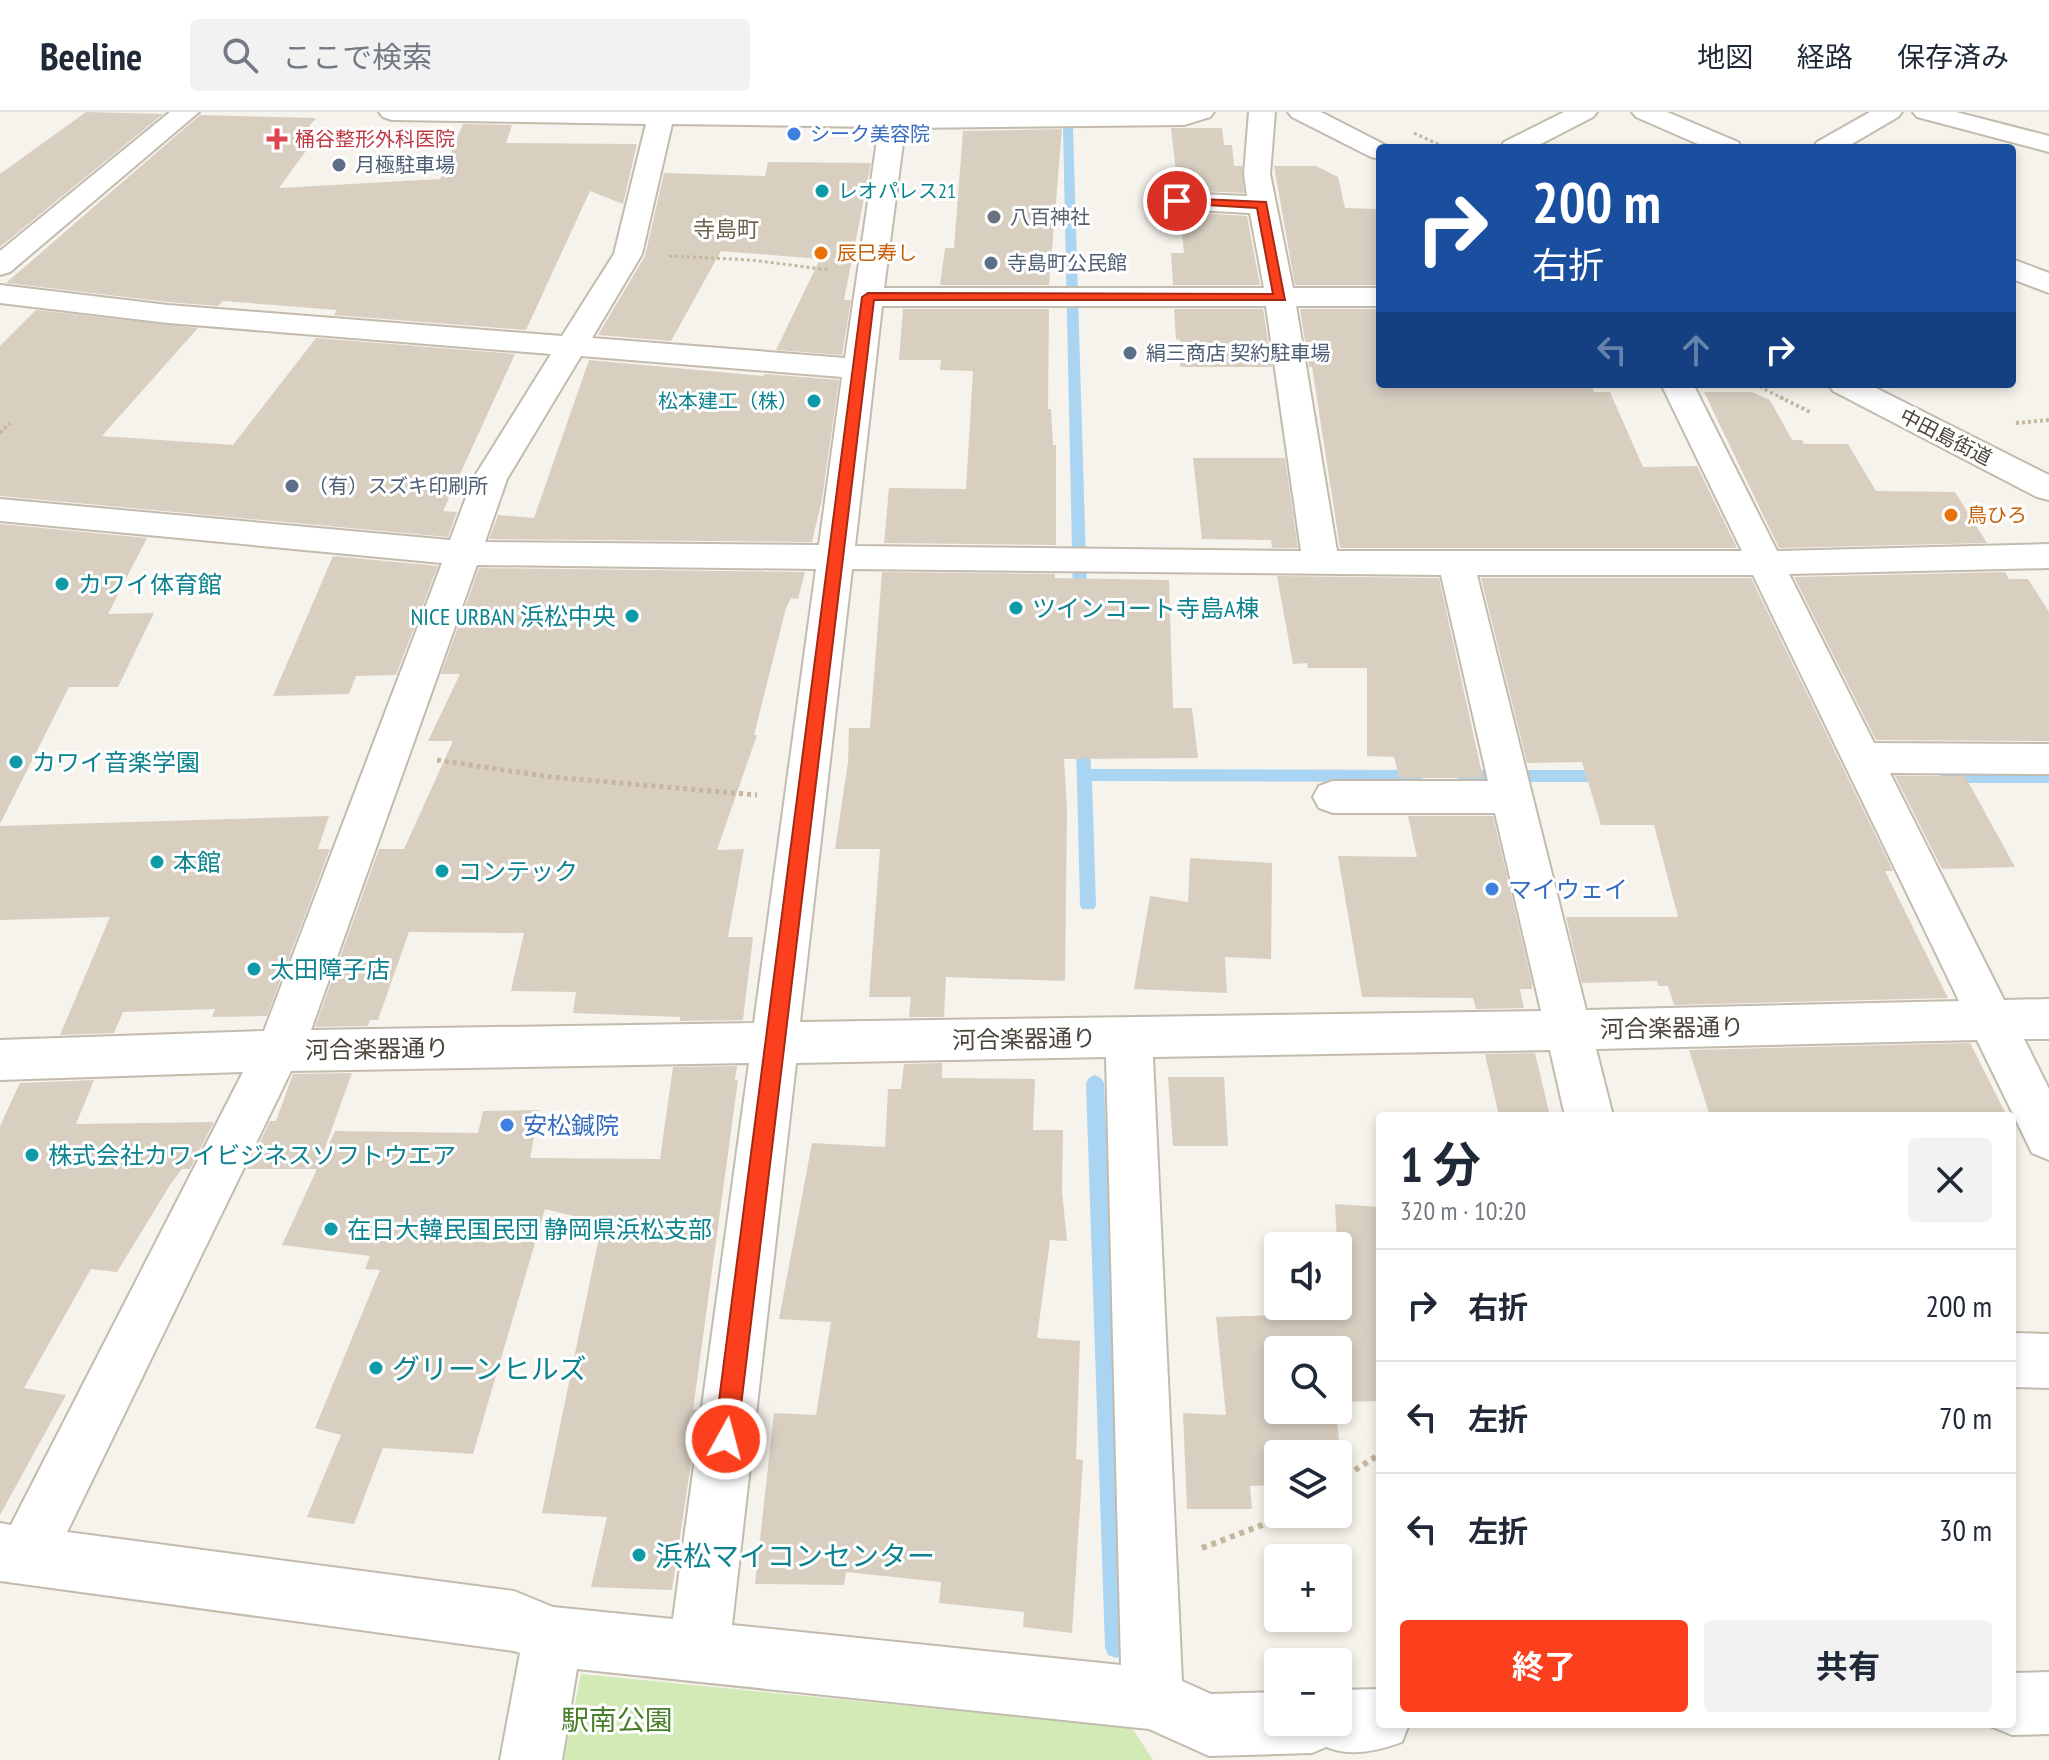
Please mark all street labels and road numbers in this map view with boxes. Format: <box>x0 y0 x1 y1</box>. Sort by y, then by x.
street label: 中田島街道 <box>1896 403 1996 471</box>
street label: 河合楽器通り <box>1600 1011 1744 1045</box>
street label: 河合楽器通り <box>952 1022 1096 1056</box>
street label: 河合楽器通り <box>305 1032 449 1066</box>

